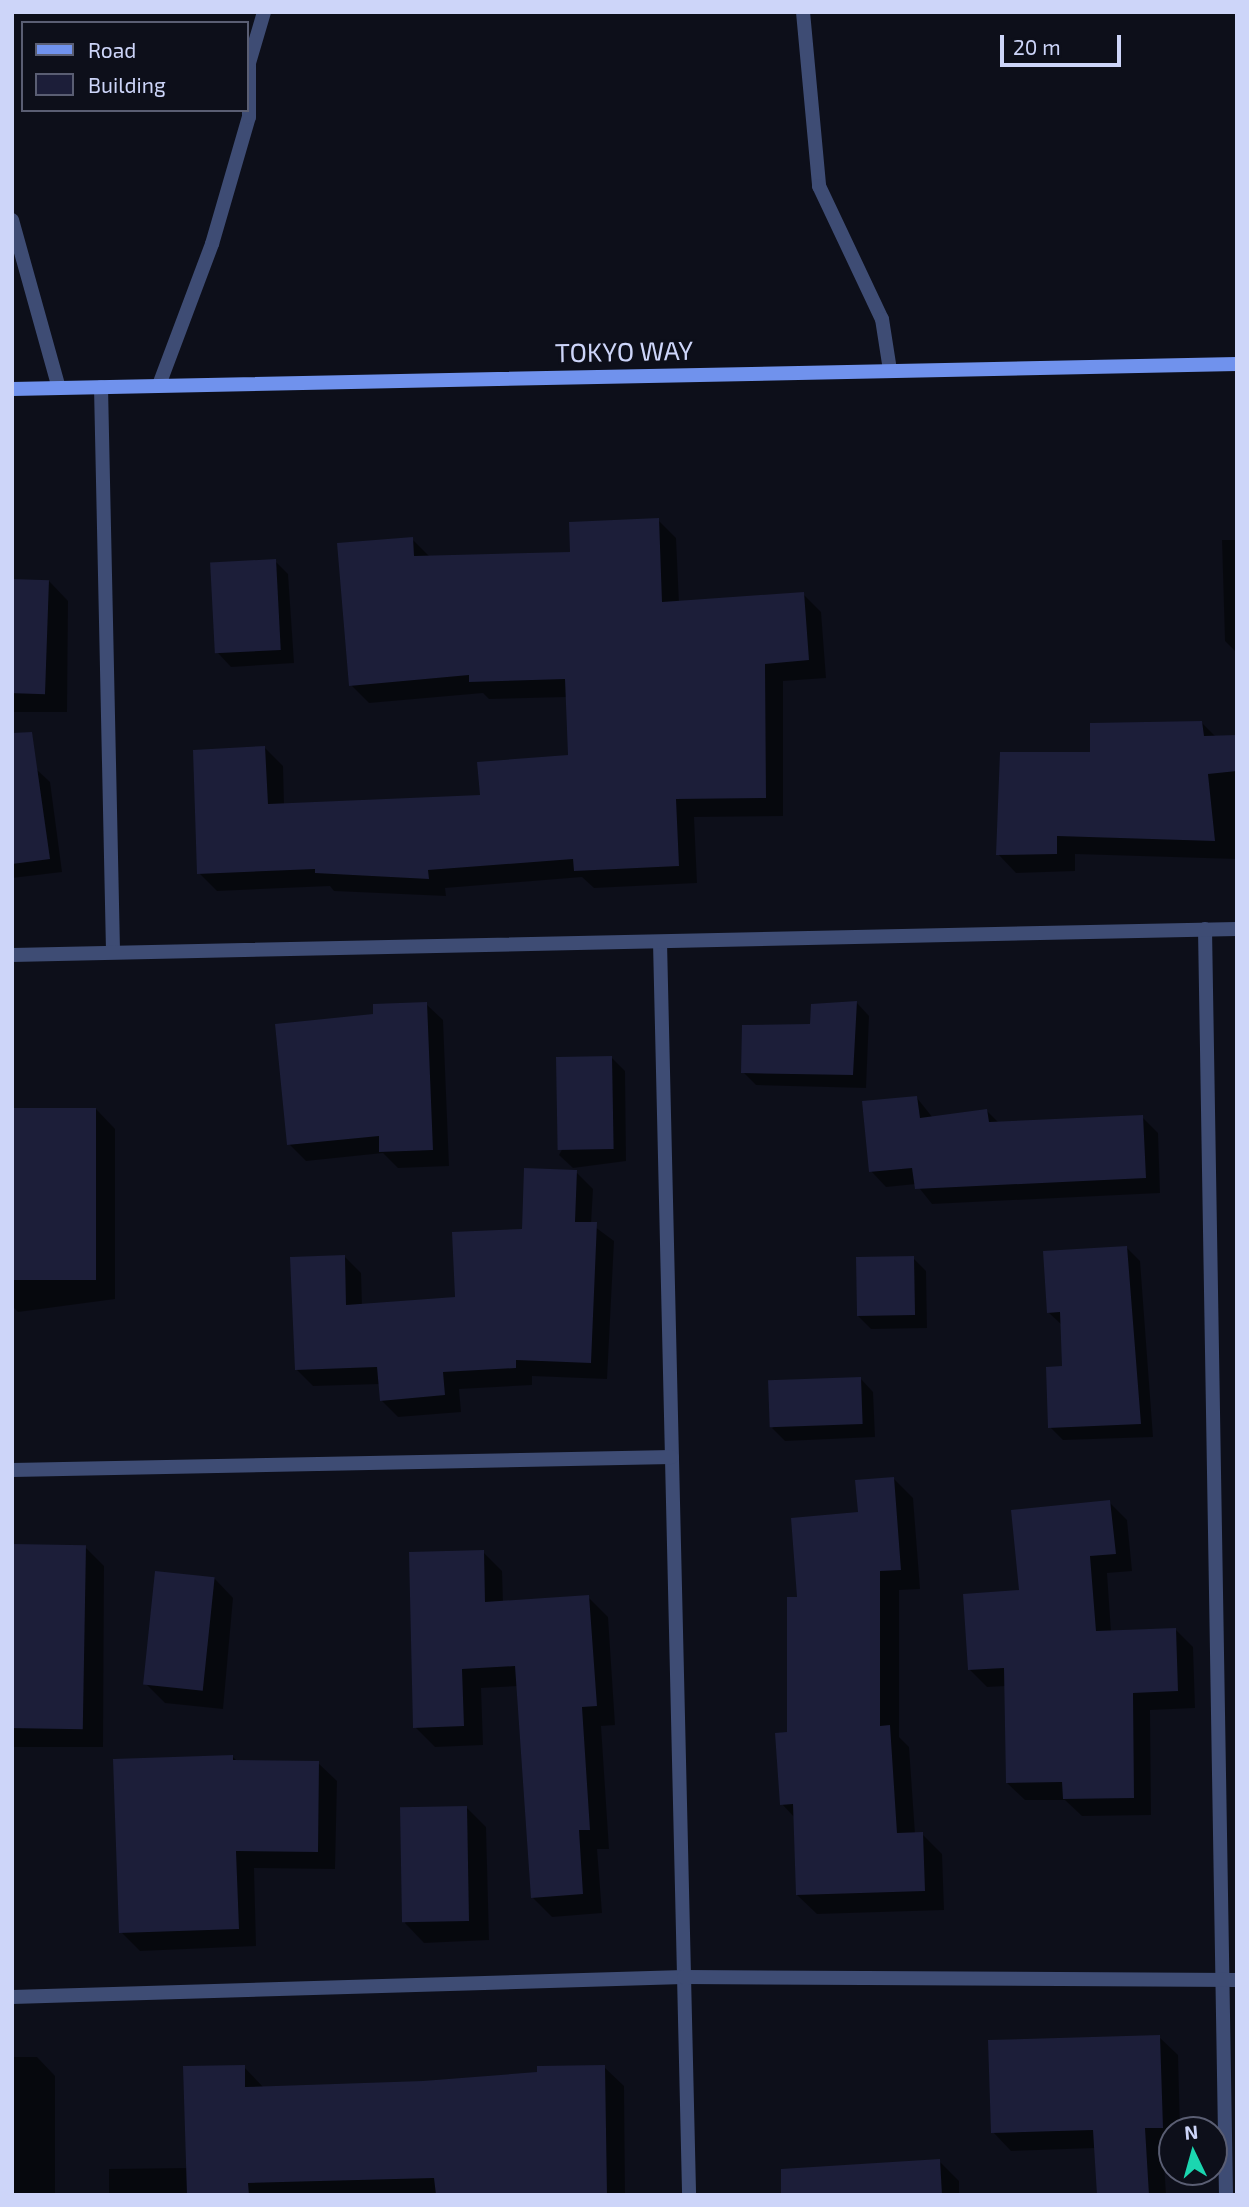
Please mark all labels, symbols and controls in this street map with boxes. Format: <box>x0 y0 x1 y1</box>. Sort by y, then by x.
legend <box>21 21 248 112</box>
scale bar <box>1004 21 1125 65</box>
text: 20 m <box>1013 34 1061 59</box>
text: Road <box>88 37 136 62</box>
text: Building <box>88 72 166 97</box>
street label: TOKYO WAY <box>554 334 694 368</box>
north arrow <box>1158 2116 1228 2186</box>
text: N <box>1183 2120 1199 2144</box>

